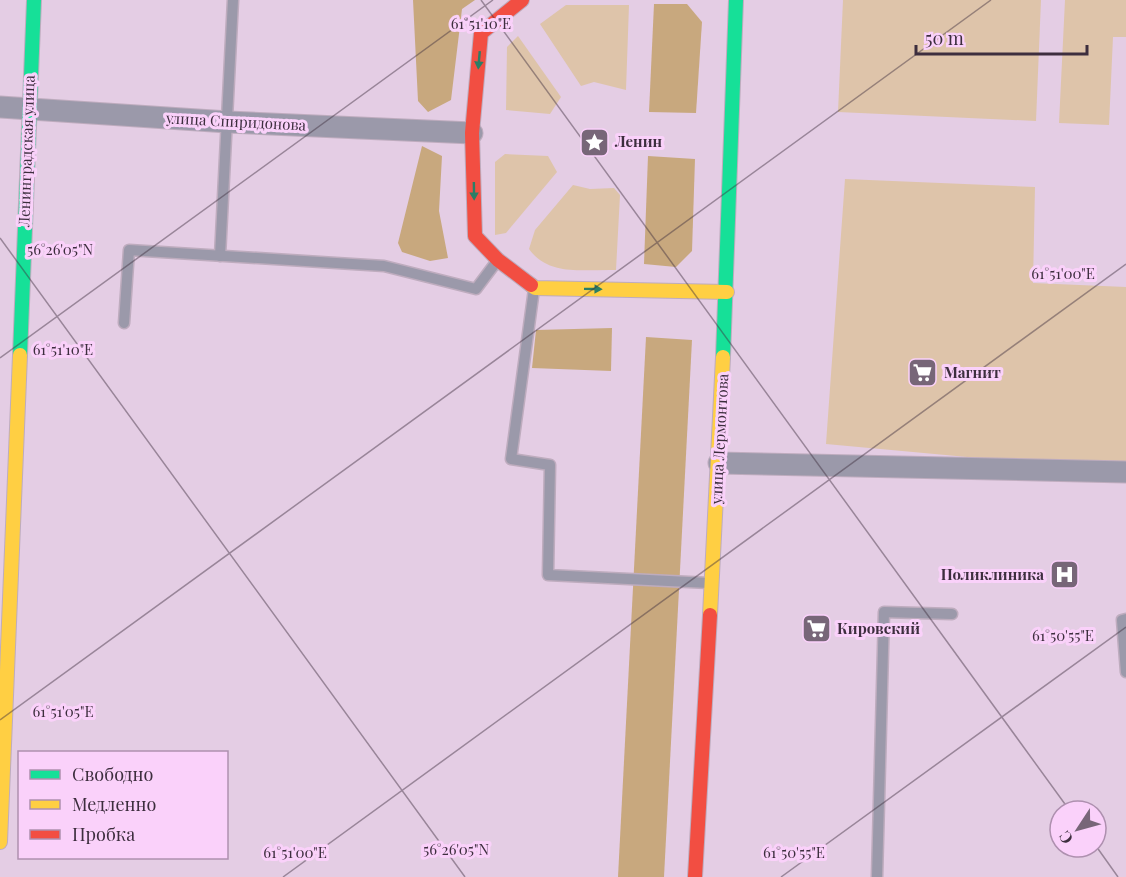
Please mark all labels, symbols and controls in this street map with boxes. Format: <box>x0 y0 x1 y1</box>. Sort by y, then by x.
text: 61°51'10"E <box>451 13 511 33</box>
scale bar <box>916 18 1087 56</box>
text: 50 m <box>925 26 964 50</box>
one-way arrow <box>474 50 484 69</box>
street label: Ленинградская улица <box>13 74 39 228</box>
street label: улица Спиридонова <box>164 107 307 135</box>
place icon: Ленин <box>578 126 610 158</box>
place label: Ленин <box>614 131 662 151</box>
one-way arrow <box>469 182 478 201</box>
text: 56°26'05"N <box>27 239 93 259</box>
text: 61°51'00"E <box>1031 263 1095 283</box>
one-way arrow <box>584 284 603 294</box>
text: 61°51'10"E <box>33 339 93 359</box>
supermarket icon: Магнит <box>907 357 939 389</box>
place label: Магнит <box>944 362 1001 382</box>
street label: улица Лермонтова <box>706 373 732 506</box>
hospital icon: Поликлиника <box>1049 559 1081 591</box>
place label: Поликлиника <box>941 564 1044 584</box>
supermarket icon: Кировский <box>800 613 832 645</box>
place label: Кировский <box>837 618 920 638</box>
text: 61°50'55"E <box>1032 625 1094 645</box>
text: 61°51'05"E <box>32 701 94 721</box>
legend <box>18 751 228 859</box>
text: Свободно <box>72 762 153 786</box>
text: Медленно <box>72 792 157 816</box>
north arrow <box>1048 799 1108 859</box>
text: Пробка <box>72 822 135 846</box>
text: С <box>1054 827 1077 849</box>
text: 56°26'05"N <box>423 839 489 859</box>
text: 61°51'00"E <box>263 842 327 862</box>
text: 61°50'55"E <box>763 842 825 862</box>

